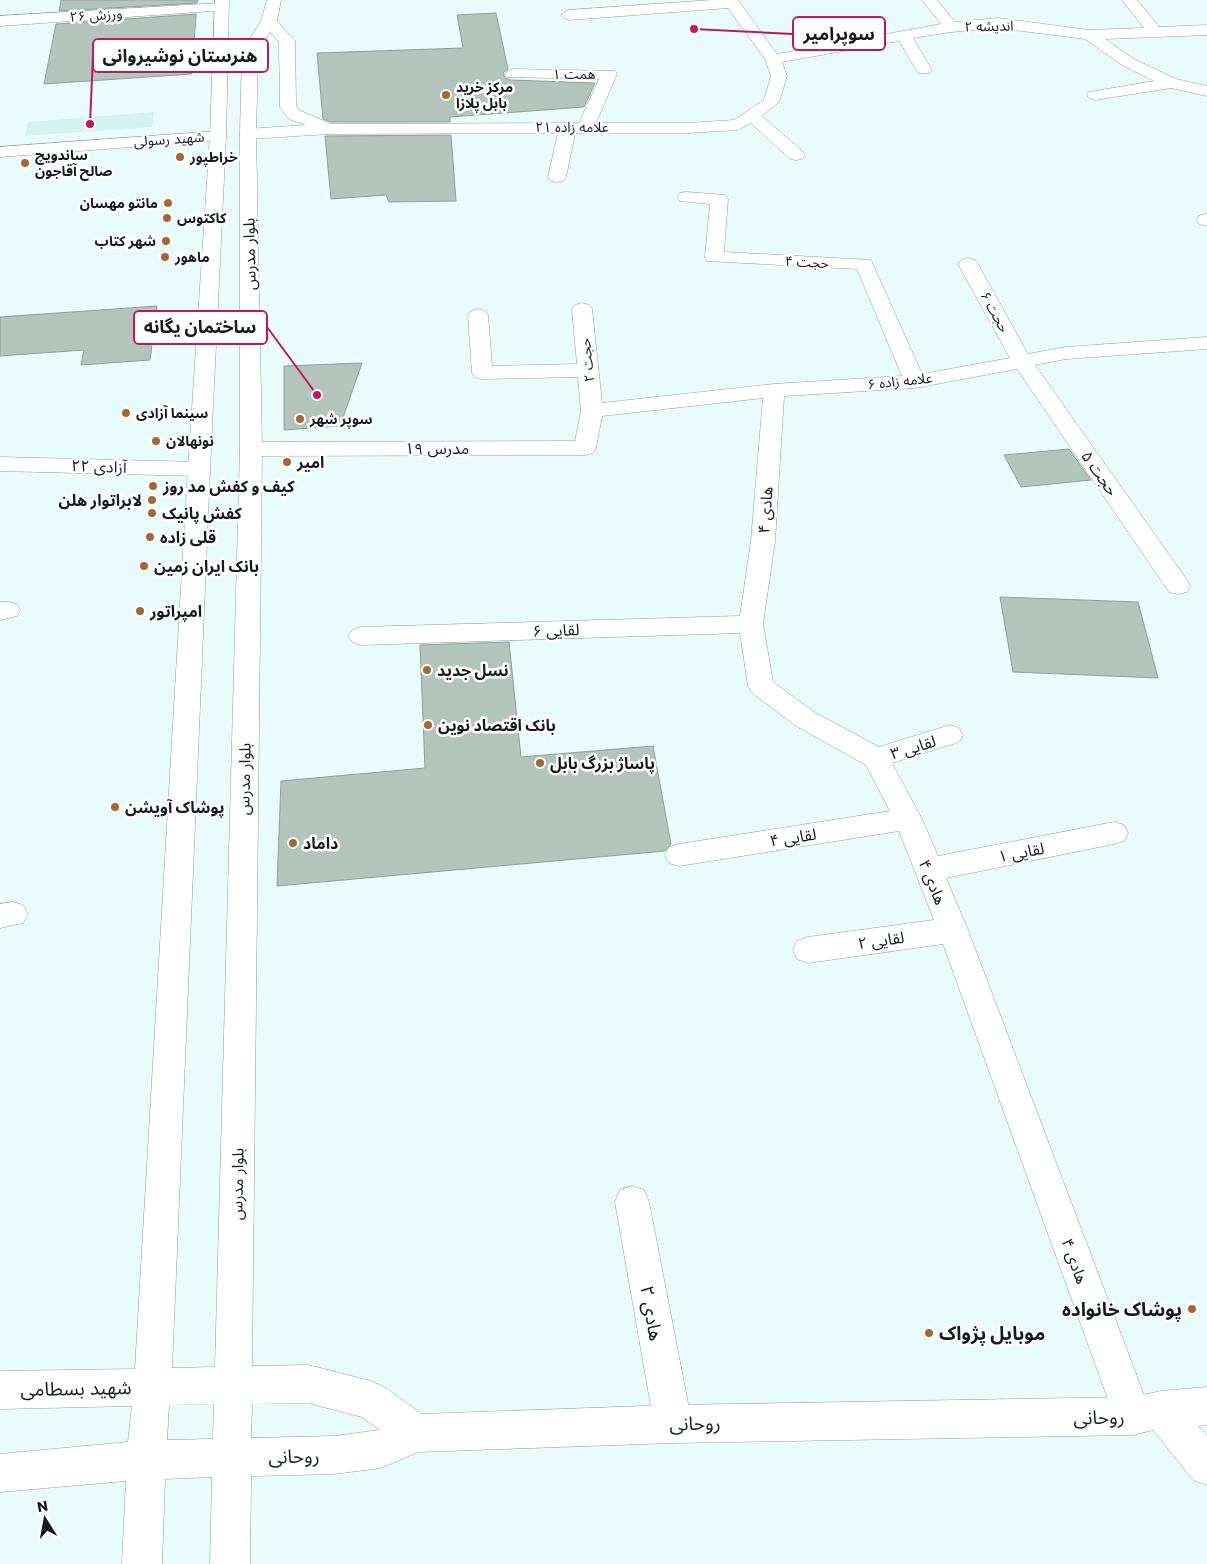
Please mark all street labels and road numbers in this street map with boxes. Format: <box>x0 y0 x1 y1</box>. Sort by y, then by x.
street label: ورزش ۲۶ <box>69 3 123 27</box>
street label: اندیشه ۲ <box>964 16 1014 36</box>
street label: همت ۱ <box>552 64 596 84</box>
street label: علامه زاده ۲۱ <box>535 117 609 137</box>
street label: شهید رسولی <box>133 127 205 151</box>
street label: بلوار مدرس <box>237 218 262 290</box>
street label: حجت ۴ <box>784 251 830 273</box>
street label: حجت ۶ <box>976 288 1014 336</box>
street label: حجت ۲ <box>575 337 599 383</box>
street label: علامه زاده ۶ <box>866 368 934 394</box>
street label: مدرس ۱۹ <box>405 437 469 460</box>
street label: حجت ۵ <box>1076 446 1124 501</box>
street label: آزادی ٢٢ <box>71 454 128 479</box>
street label: هادی ۴ <box>752 486 779 534</box>
street label: لقایی ۶ <box>532 618 580 643</box>
street label: لقایی ۳ <box>887 730 939 765</box>
street label: بلوار مدرس <box>232 743 257 815</box>
street label: لقایی ۴ <box>768 822 818 853</box>
street label: لقایی ۱ <box>996 837 1046 868</box>
street label: هادی ۴ <box>913 856 952 908</box>
street label: لقایی ۲ <box>856 926 906 955</box>
street label: بلوار مدرس <box>225 1148 250 1220</box>
street label: هادی ۴ <box>1056 1235 1093 1287</box>
street label: هادی ۲ <box>633 1283 670 1343</box>
street label: شهید بسطامی <box>20 1374 132 1403</box>
street label: روحانی <box>1073 1404 1125 1431</box>
street label: روحانی <box>669 1410 721 1437</box>
street label: روحانی <box>268 1443 320 1470</box>

